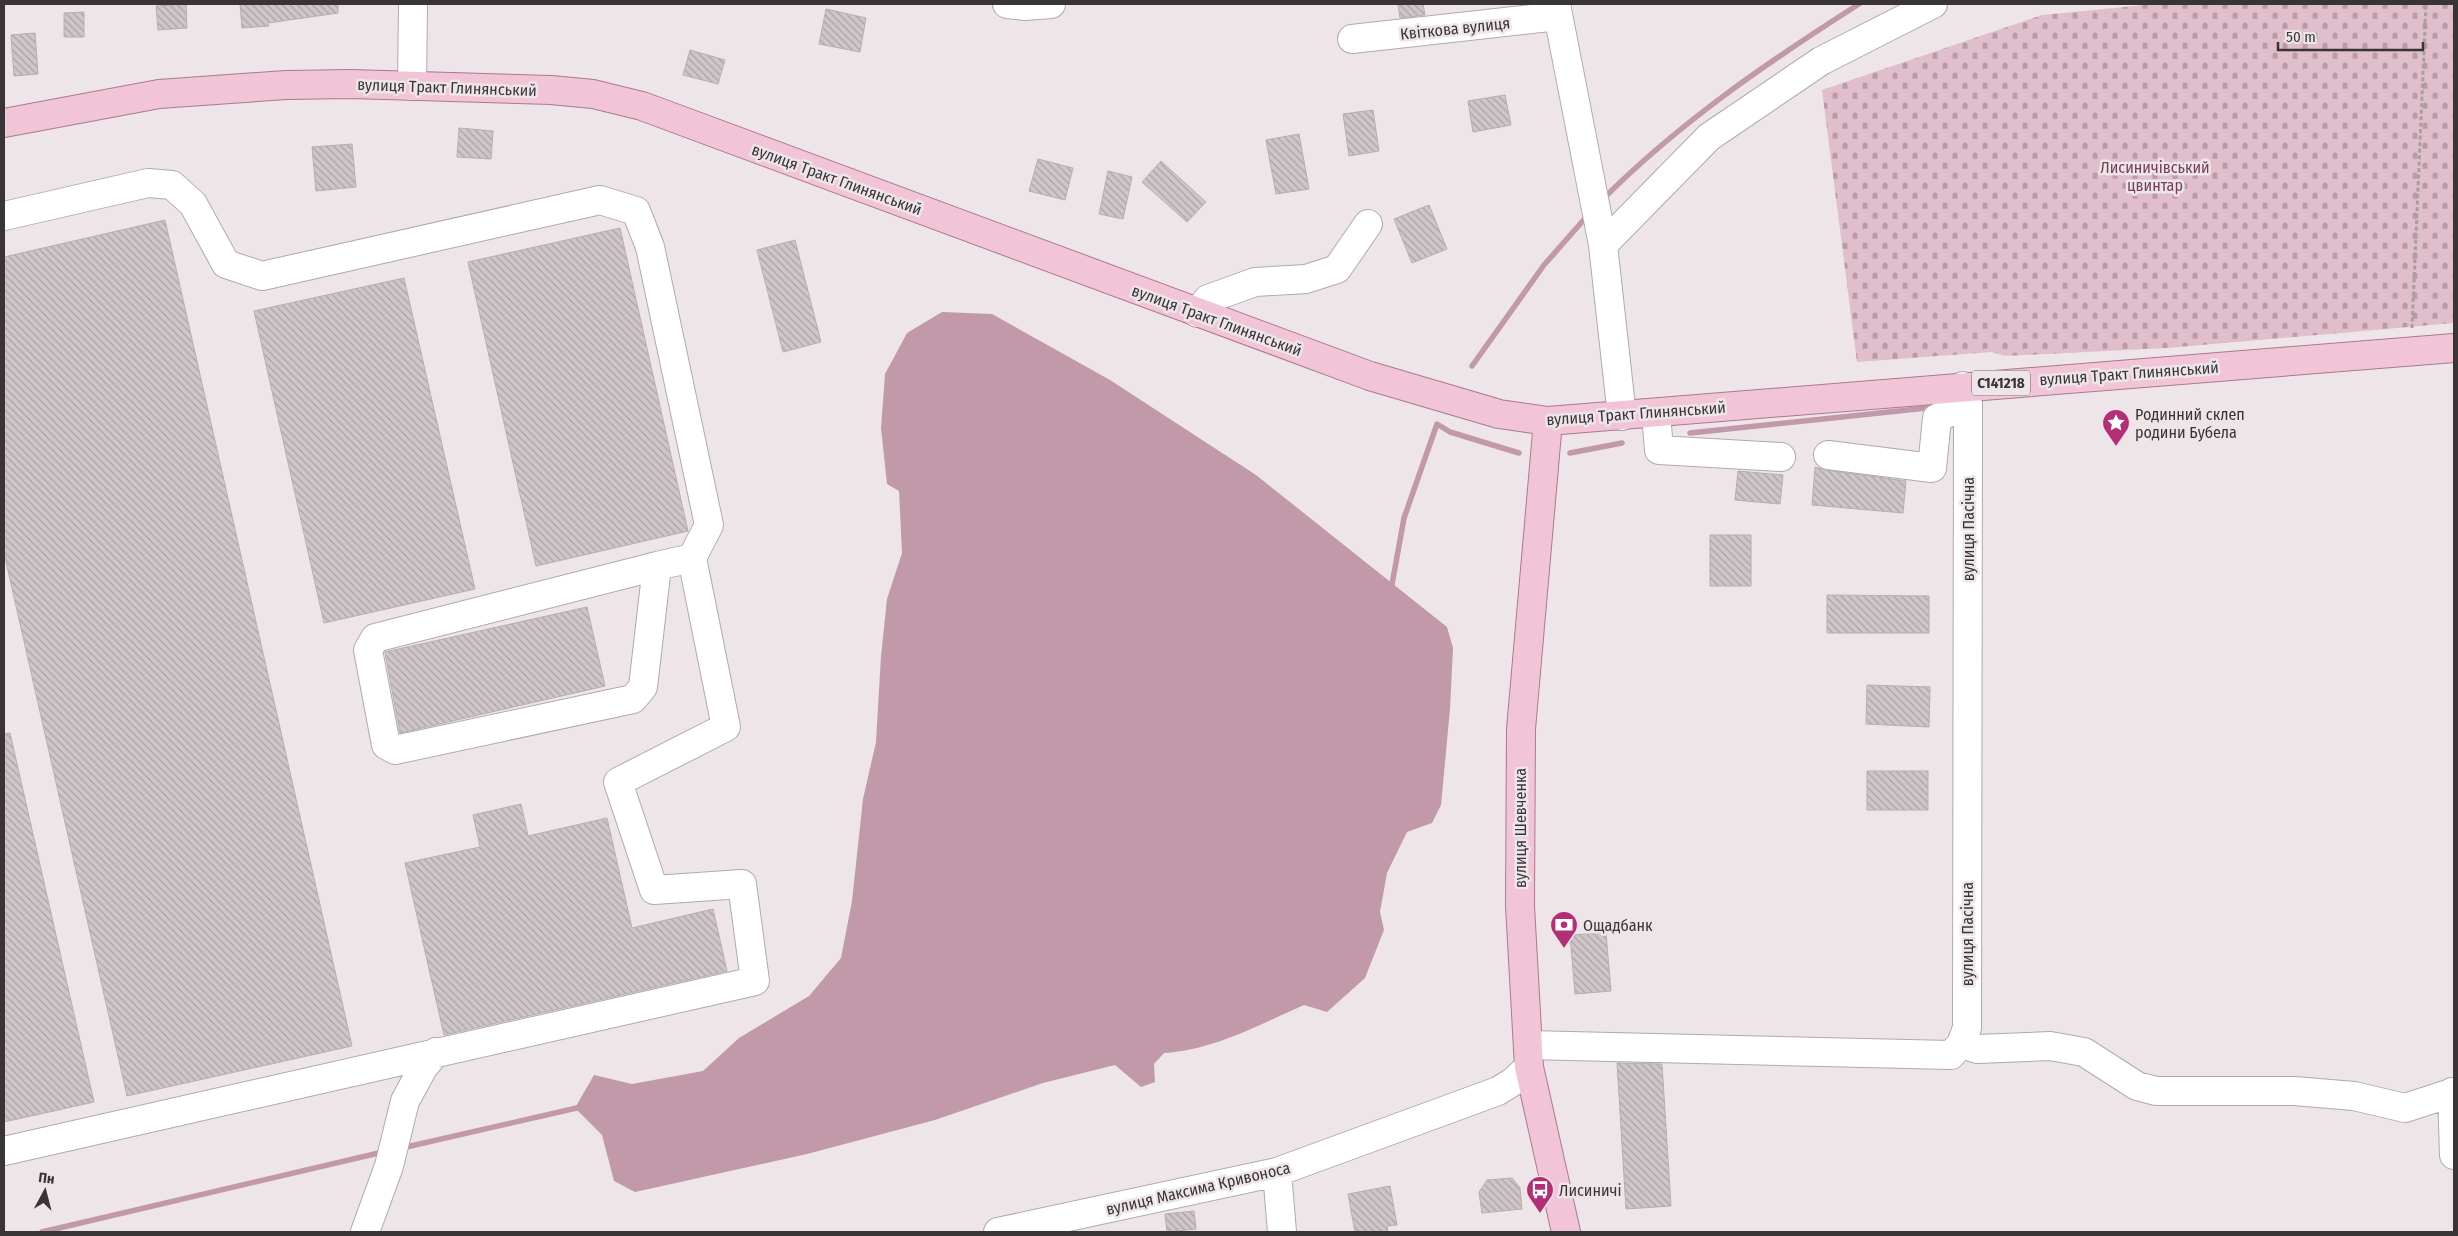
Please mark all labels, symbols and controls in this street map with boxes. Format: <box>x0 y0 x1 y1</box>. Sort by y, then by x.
street label: Квіткова вулиця <box>1399 13 1511 44</box>
scale bar <box>2278 20 2423 52</box>
text: 50 m <box>2286 28 2316 46</box>
street label: вулиця Тракт Глинянський <box>357 75 537 100</box>
street label: вулиця Тракт Глинянський <box>749 140 924 219</box>
park label: Лисиничівський цвинтар <box>2100 158 2210 195</box>
street label: вулиця Тракт Глинянський <box>1129 281 1304 360</box>
street label: вулиця Тракт Глинянський <box>2039 358 2219 389</box>
road number: С141218 <box>1972 370 2030 396</box>
street label: вулиця Тракт Глинянський <box>1546 398 1726 429</box>
place label: Родинний склеп родини Бубела <box>2135 405 2245 442</box>
place icon: Родинний склеп родини Бубела <box>2101 408 2131 447</box>
street label: вулиця Пасічна <box>1959 477 1978 581</box>
street label: вулиця Шевченка <box>1511 768 1530 888</box>
street label: вулиця Пасічна <box>1958 882 1977 986</box>
bank icon: Ощадбанк <box>1549 910 1579 949</box>
place label: Ощадбанк <box>1583 916 1653 935</box>
street label: вулиця Максима Кривоноса <box>1104 1158 1292 1219</box>
north arrow <box>20 1166 70 1216</box>
text: Пн <box>38 1169 55 1188</box>
bus stop icon: Лисиничі <box>1525 1175 1555 1214</box>
place label: Лисиничі <box>1559 1181 1622 1200</box>

